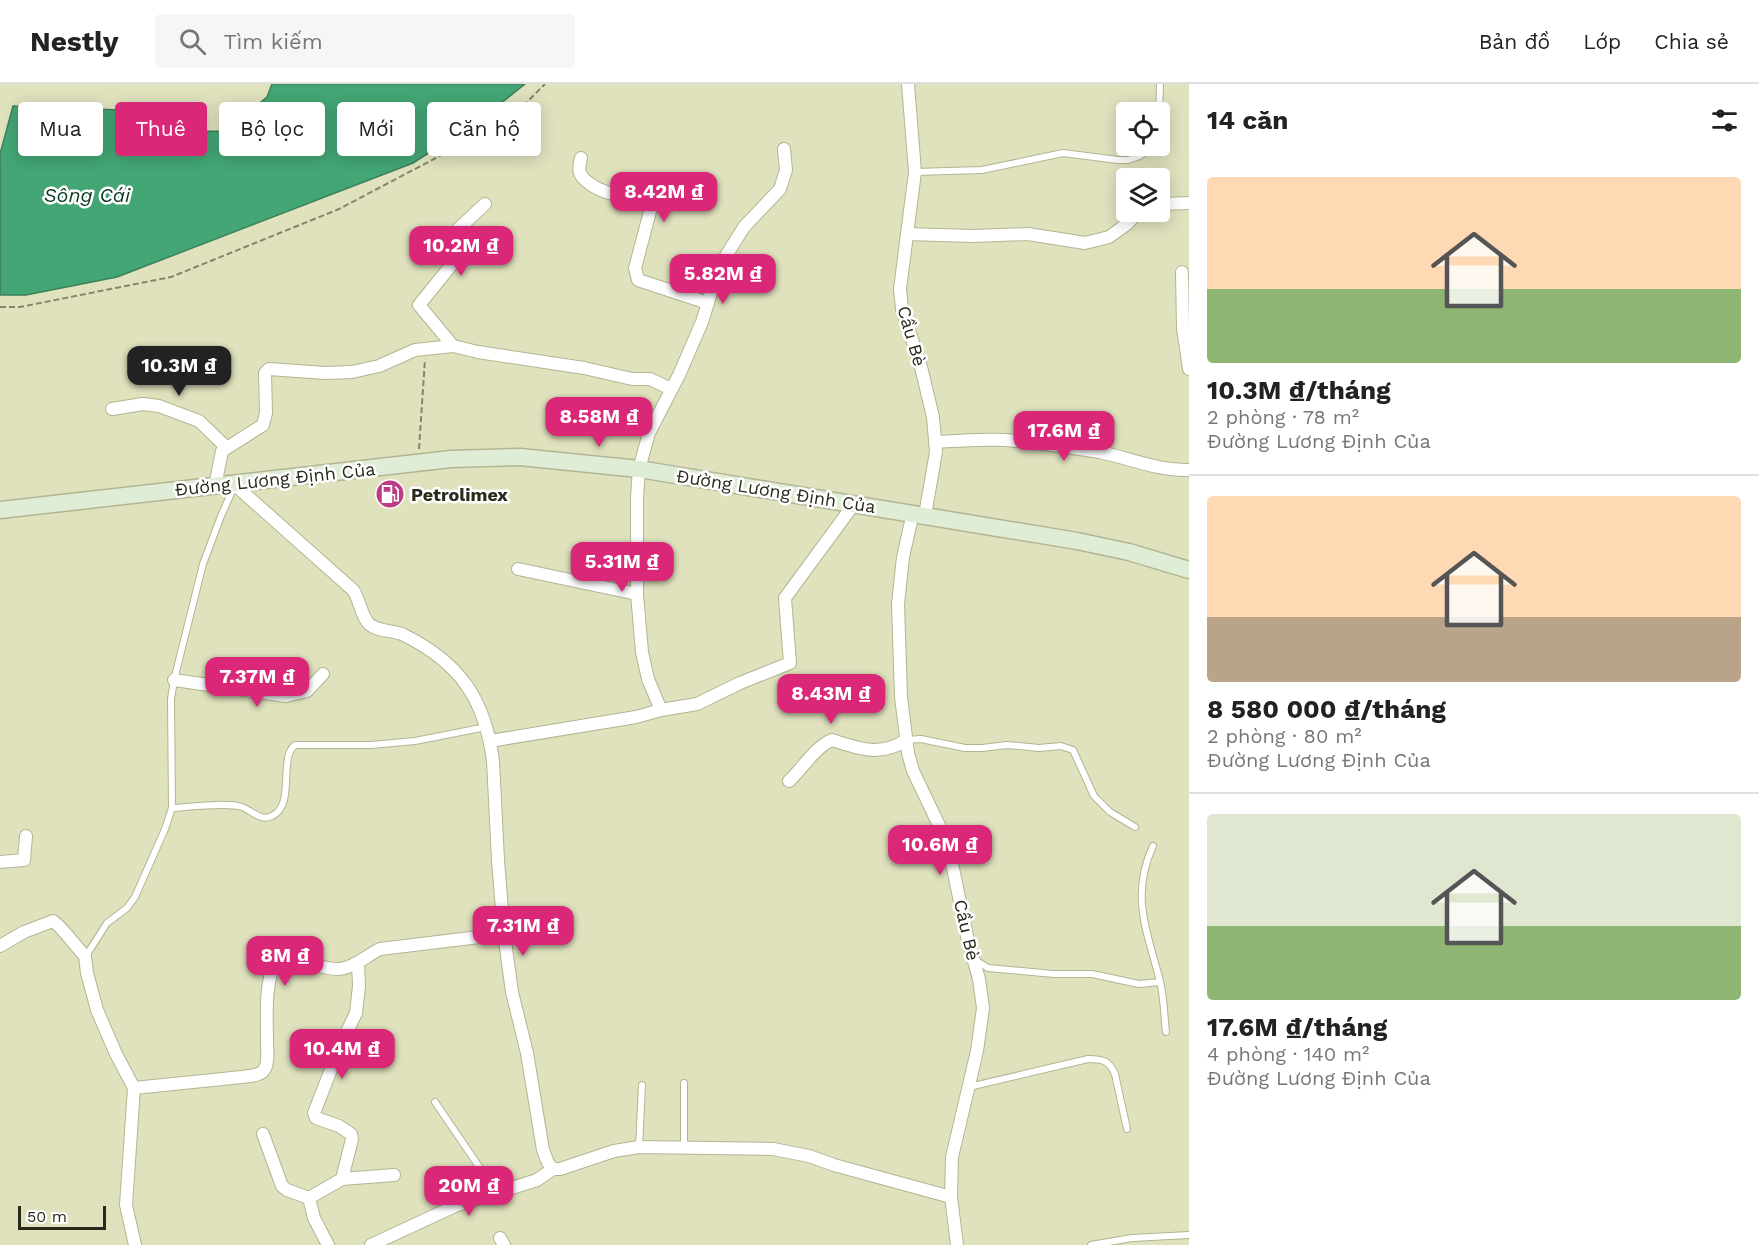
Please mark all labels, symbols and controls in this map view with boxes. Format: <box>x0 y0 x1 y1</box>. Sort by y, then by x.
search box <box>155 14 575 68</box>
text: Nestly <box>30 25 119 58</box>
icon: search <box>176 25 209 58</box>
text: Tìm kiếm <box>224 29 323 54</box>
text: Bản đồ <box>1479 29 1550 54</box>
text: Lớp <box>1583 29 1621 54</box>
text: Chia sẻ <box>1654 29 1729 54</box>
chip: Mua <box>18 102 103 156</box>
chip: Thuê <box>115 102 207 156</box>
chip: Bộ lọc <box>219 102 325 156</box>
chip: Mới <box>337 102 415 156</box>
chip: Căn hộ <box>427 102 541 156</box>
map controls <box>1116 102 1170 222</box>
button: locate <box>1116 102 1170 156</box>
icon: filters <box>1708 104 1741 137</box>
text: 14 căn <box>1207 105 1288 135</box>
button: layers <box>1116 168 1170 222</box>
pin: 8.42M ₫ <box>609 172 719 223</box>
text: 8.42M ₫ <box>624 179 704 203</box>
water label: Sông Cái <box>44 183 131 207</box>
icon: home <box>1420 216 1528 324</box>
pin: 10.2M ₫ <box>406 226 516 277</box>
text: 10.2M ₫ <box>423 233 499 257</box>
pin: 5.82M ₫ <box>668 254 778 305</box>
text: 5.82M ₫ <box>684 261 762 285</box>
street label: Cầu Bè <box>893 303 931 369</box>
pin: 10.3M ₫ <box>124 346 234 397</box>
text: 10.3M ₫ <box>141 353 217 377</box>
text: 10.3M ₫/tháng <box>1207 375 1391 405</box>
pin: 8.58M ₫ <box>544 397 654 448</box>
text: 8.58M ₫ <box>559 404 639 428</box>
text: 2 phòng · 78 m² <box>1207 405 1359 429</box>
pin: 17.6M ₫ <box>1009 411 1119 462</box>
text: 17.6M ₫ <box>1028 418 1100 442</box>
text: Đường Lương Định Của <box>1207 429 1431 453</box>
street label: Đường Lương Định Của <box>174 458 376 500</box>
street label: Đường Lương Định Của <box>675 465 877 517</box>
fuel station icon: Petrolimex <box>374 478 406 510</box>
place label: Petrolimex <box>411 484 508 505</box>
icon: home <box>1420 535 1528 643</box>
pin: 5.31M ₫ <box>567 542 677 593</box>
text: 5.31M ₫ <box>585 549 659 573</box>
pin: 7.37M ₫ <box>202 657 312 708</box>
text: 7.37M ₫ <box>219 664 295 688</box>
pin: 8.43M ₫ <box>776 674 886 725</box>
text: 8.43M ₫ <box>791 681 871 705</box>
text: 8 580 000 ₫/tháng <box>1207 694 1446 724</box>
text: 2 phòng · 80 m² <box>1207 724 1362 748</box>
text: Đường Lương Định Của <box>1207 748 1431 772</box>
pin: 10.6M ₫ <box>885 825 995 876</box>
text: 10.6M ₫ <box>902 832 978 856</box>
icon: home <box>1420 853 1528 961</box>
street label: Cầu Bè <box>950 897 984 963</box>
pin: 7.31M ₫ <box>468 906 578 957</box>
text: 7.31M ₫ <box>487 913 559 937</box>
pin: 8M ₫ <box>249 936 321 987</box>
text: 8M ₫ <box>260 943 310 967</box>
text: 17.6M ₫/tháng <box>1207 1012 1387 1042</box>
pin: 10.4M ₫ <box>287 1029 397 1080</box>
text: 10.4M ₫ <box>304 1036 380 1060</box>
text: 4 phòng · 140 m² <box>1207 1042 1369 1066</box>
text: Đường Lương Định Của <box>1207 1066 1431 1090</box>
pin: 20M ₫ <box>427 1166 511 1217</box>
text: 20M ₫ <box>438 1173 500 1197</box>
scale bar <box>18 1203 106 1230</box>
text: 50 m <box>27 1207 67 1226</box>

